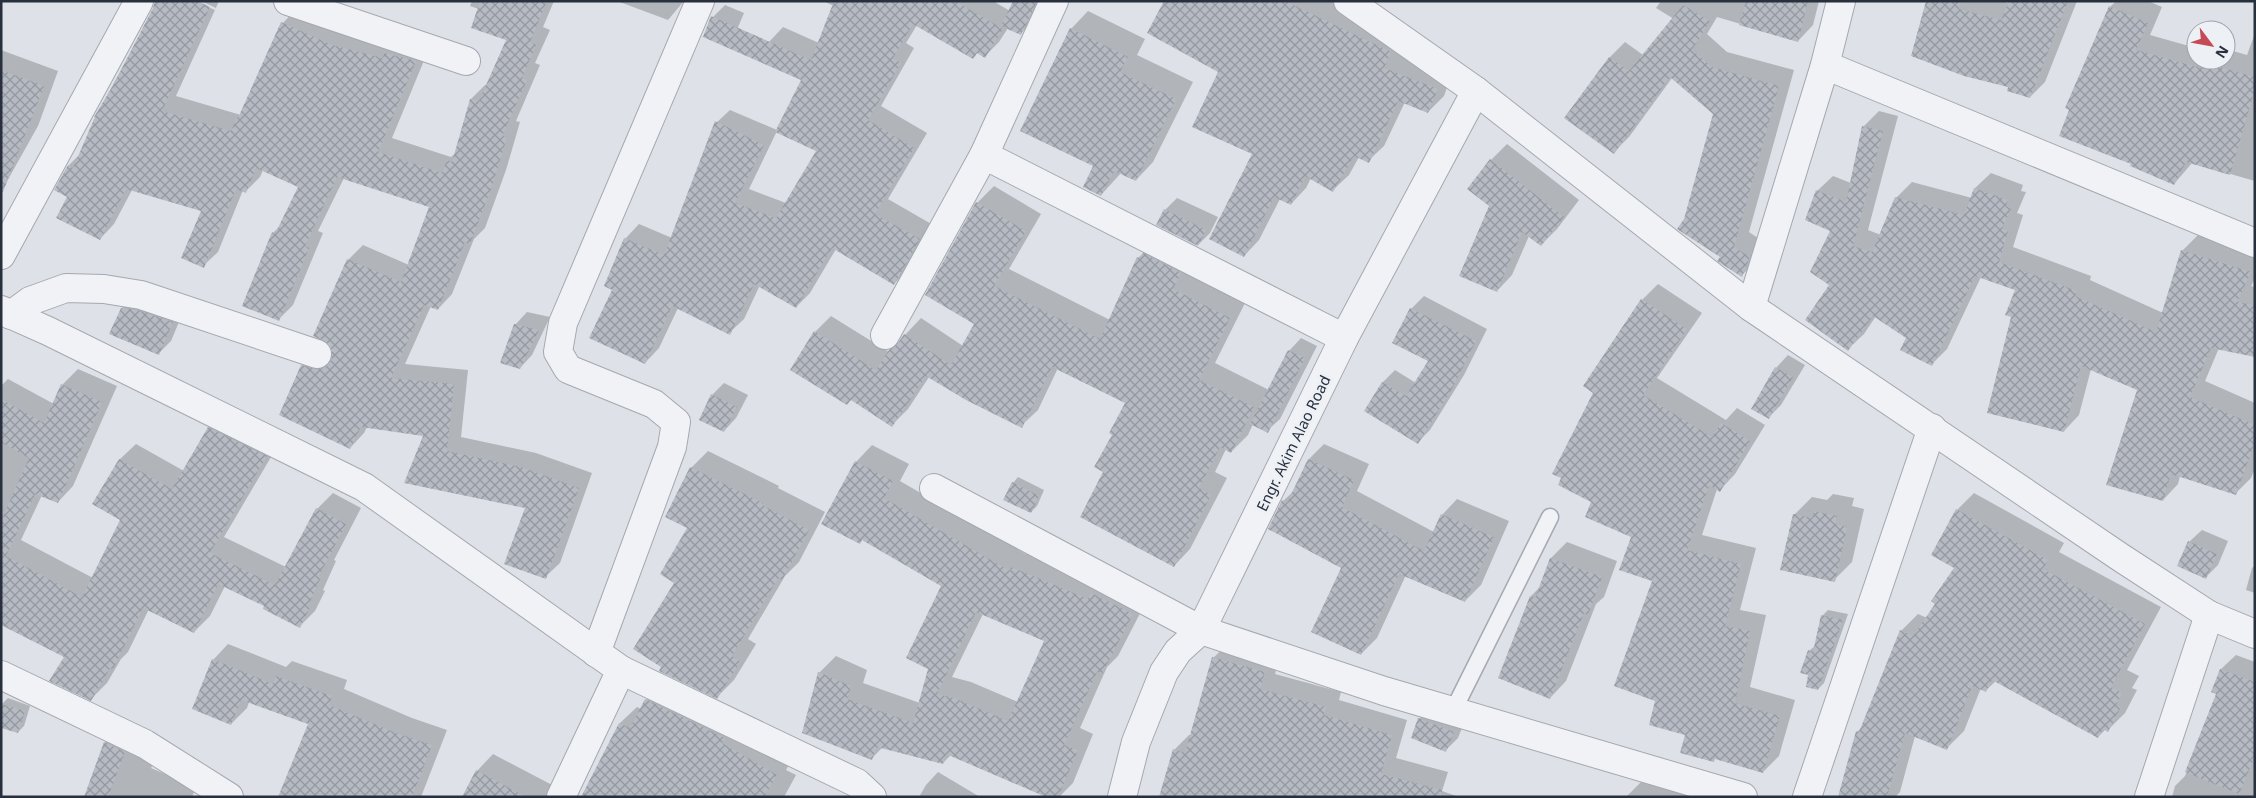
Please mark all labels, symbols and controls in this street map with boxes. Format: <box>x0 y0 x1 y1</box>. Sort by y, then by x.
north arrow <box>2186 20 2236 70</box>
text: N <box>2211 42 2234 62</box>
street label: Engr. Akim Alao Road <box>1251 372 1335 514</box>

